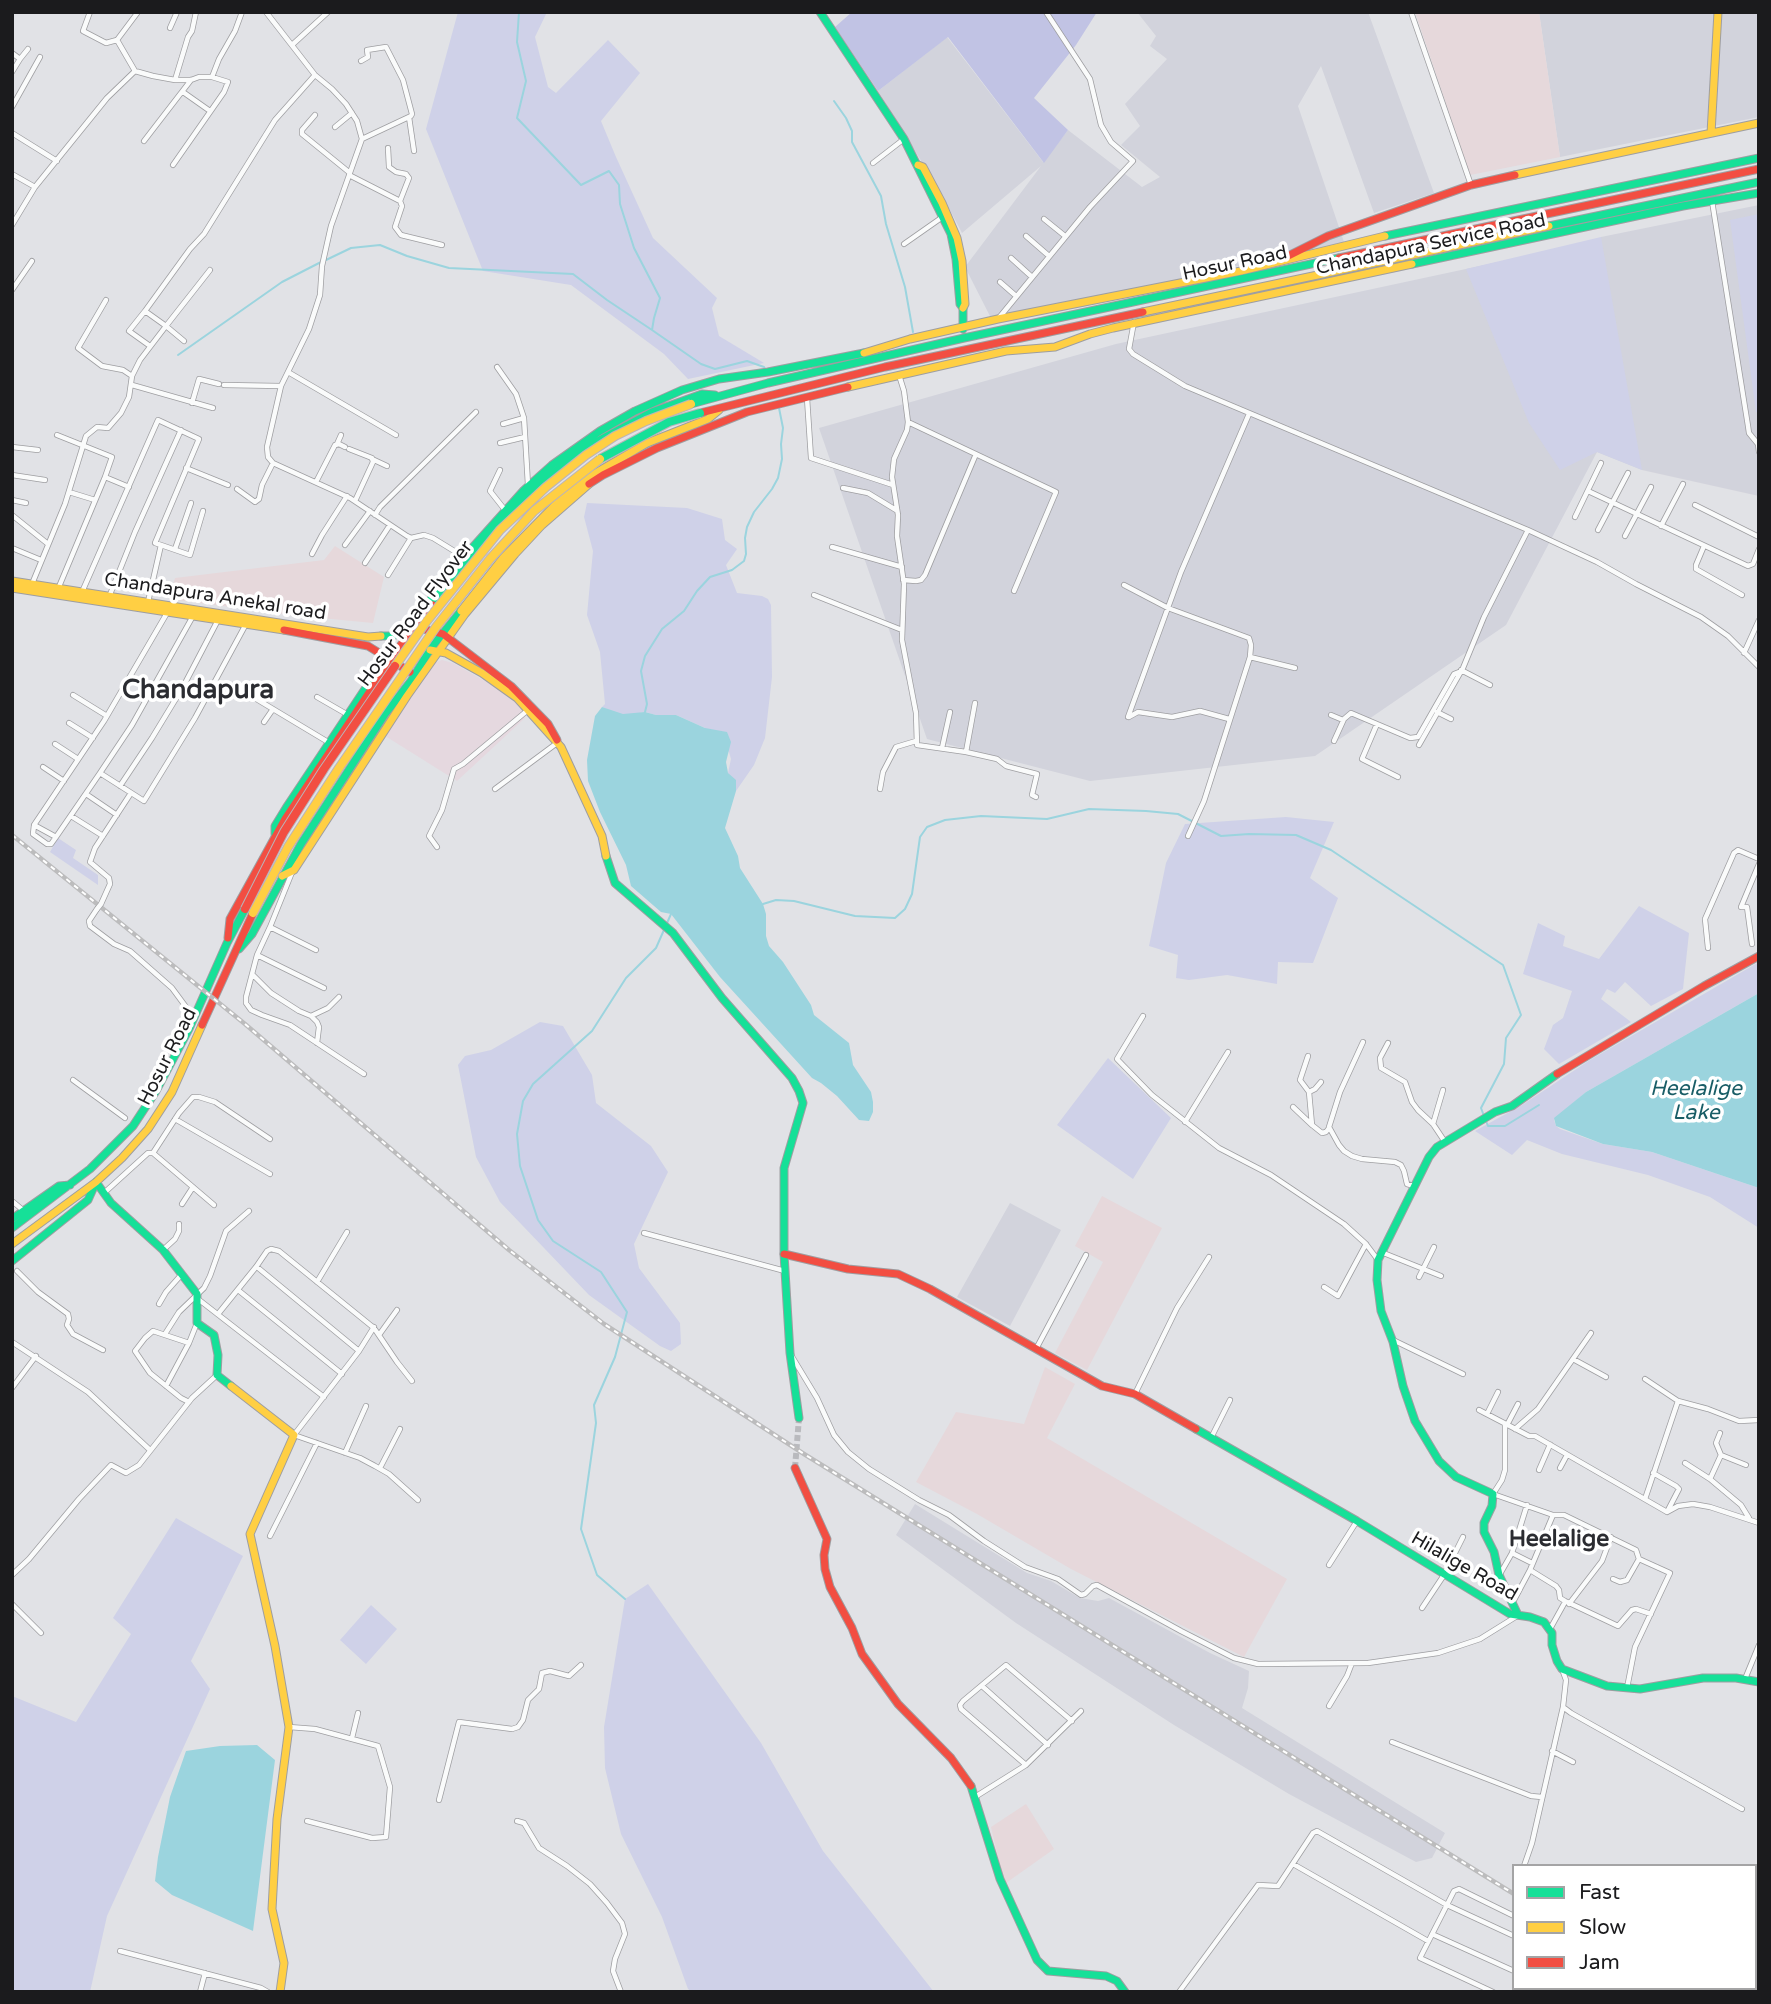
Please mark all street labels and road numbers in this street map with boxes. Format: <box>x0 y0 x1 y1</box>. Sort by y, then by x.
street label: Chandapura Service Road <box>1314 210 1548 280</box>
street label: Hosur Road <box>1181 242 1289 286</box>
street label: Hosur Road Flyover <box>354 537 478 691</box>
street label: Chandapura Anekal road <box>102 568 328 626</box>
street label: Hosur Road <box>134 1004 202 1110</box>
street label: Hilalige Road <box>1407 1527 1521 1607</box>

